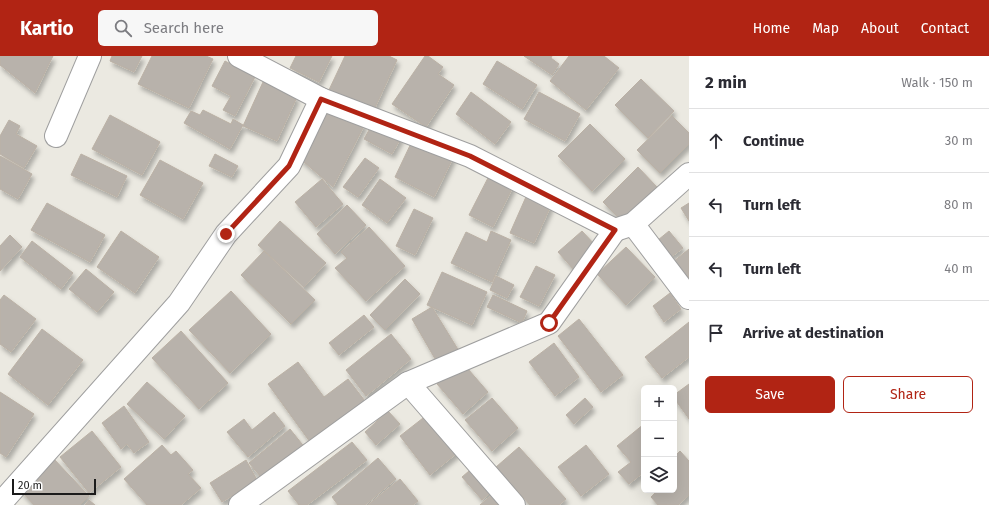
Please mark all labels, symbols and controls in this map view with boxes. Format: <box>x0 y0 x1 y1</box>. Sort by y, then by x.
search box <box>98 10 378 46</box>
text: Kartio <box>20 17 74 40</box>
icon: search <box>112 17 134 39</box>
text: Search here <box>144 19 224 37</box>
text: Home <box>753 20 790 37</box>
text: Map <box>812 20 839 37</box>
text: About <box>861 20 899 37</box>
text: Contact <box>921 20 969 37</box>
text: 2 min <box>705 72 747 93</box>
text: Walk · 150 m <box>901 75 973 90</box>
icon: ahead <box>705 130 727 152</box>
text: Continue <box>743 132 804 150</box>
text: 30 m <box>945 133 973 148</box>
icon: left <box>705 194 727 216</box>
text: Turn left <box>743 196 801 214</box>
text: 80 m <box>944 197 973 212</box>
route end <box>217 225 235 243</box>
icon: left <box>705 258 727 280</box>
text: Turn left <box>743 260 801 278</box>
text: 40 m <box>944 261 973 276</box>
route start <box>540 314 558 332</box>
icon: arrive <box>705 322 727 344</box>
text: Arrive at destination <box>743 324 884 342</box>
button: Save <box>705 376 835 413</box>
button: Share <box>843 376 973 413</box>
map controls <box>641 385 677 493</box>
button: + <box>641 385 677 421</box>
button: − <box>641 421 677 457</box>
button: layers <box>641 457 677 493</box>
scale bar <box>12 477 96 496</box>
text: 20 m <box>18 479 42 492</box>

